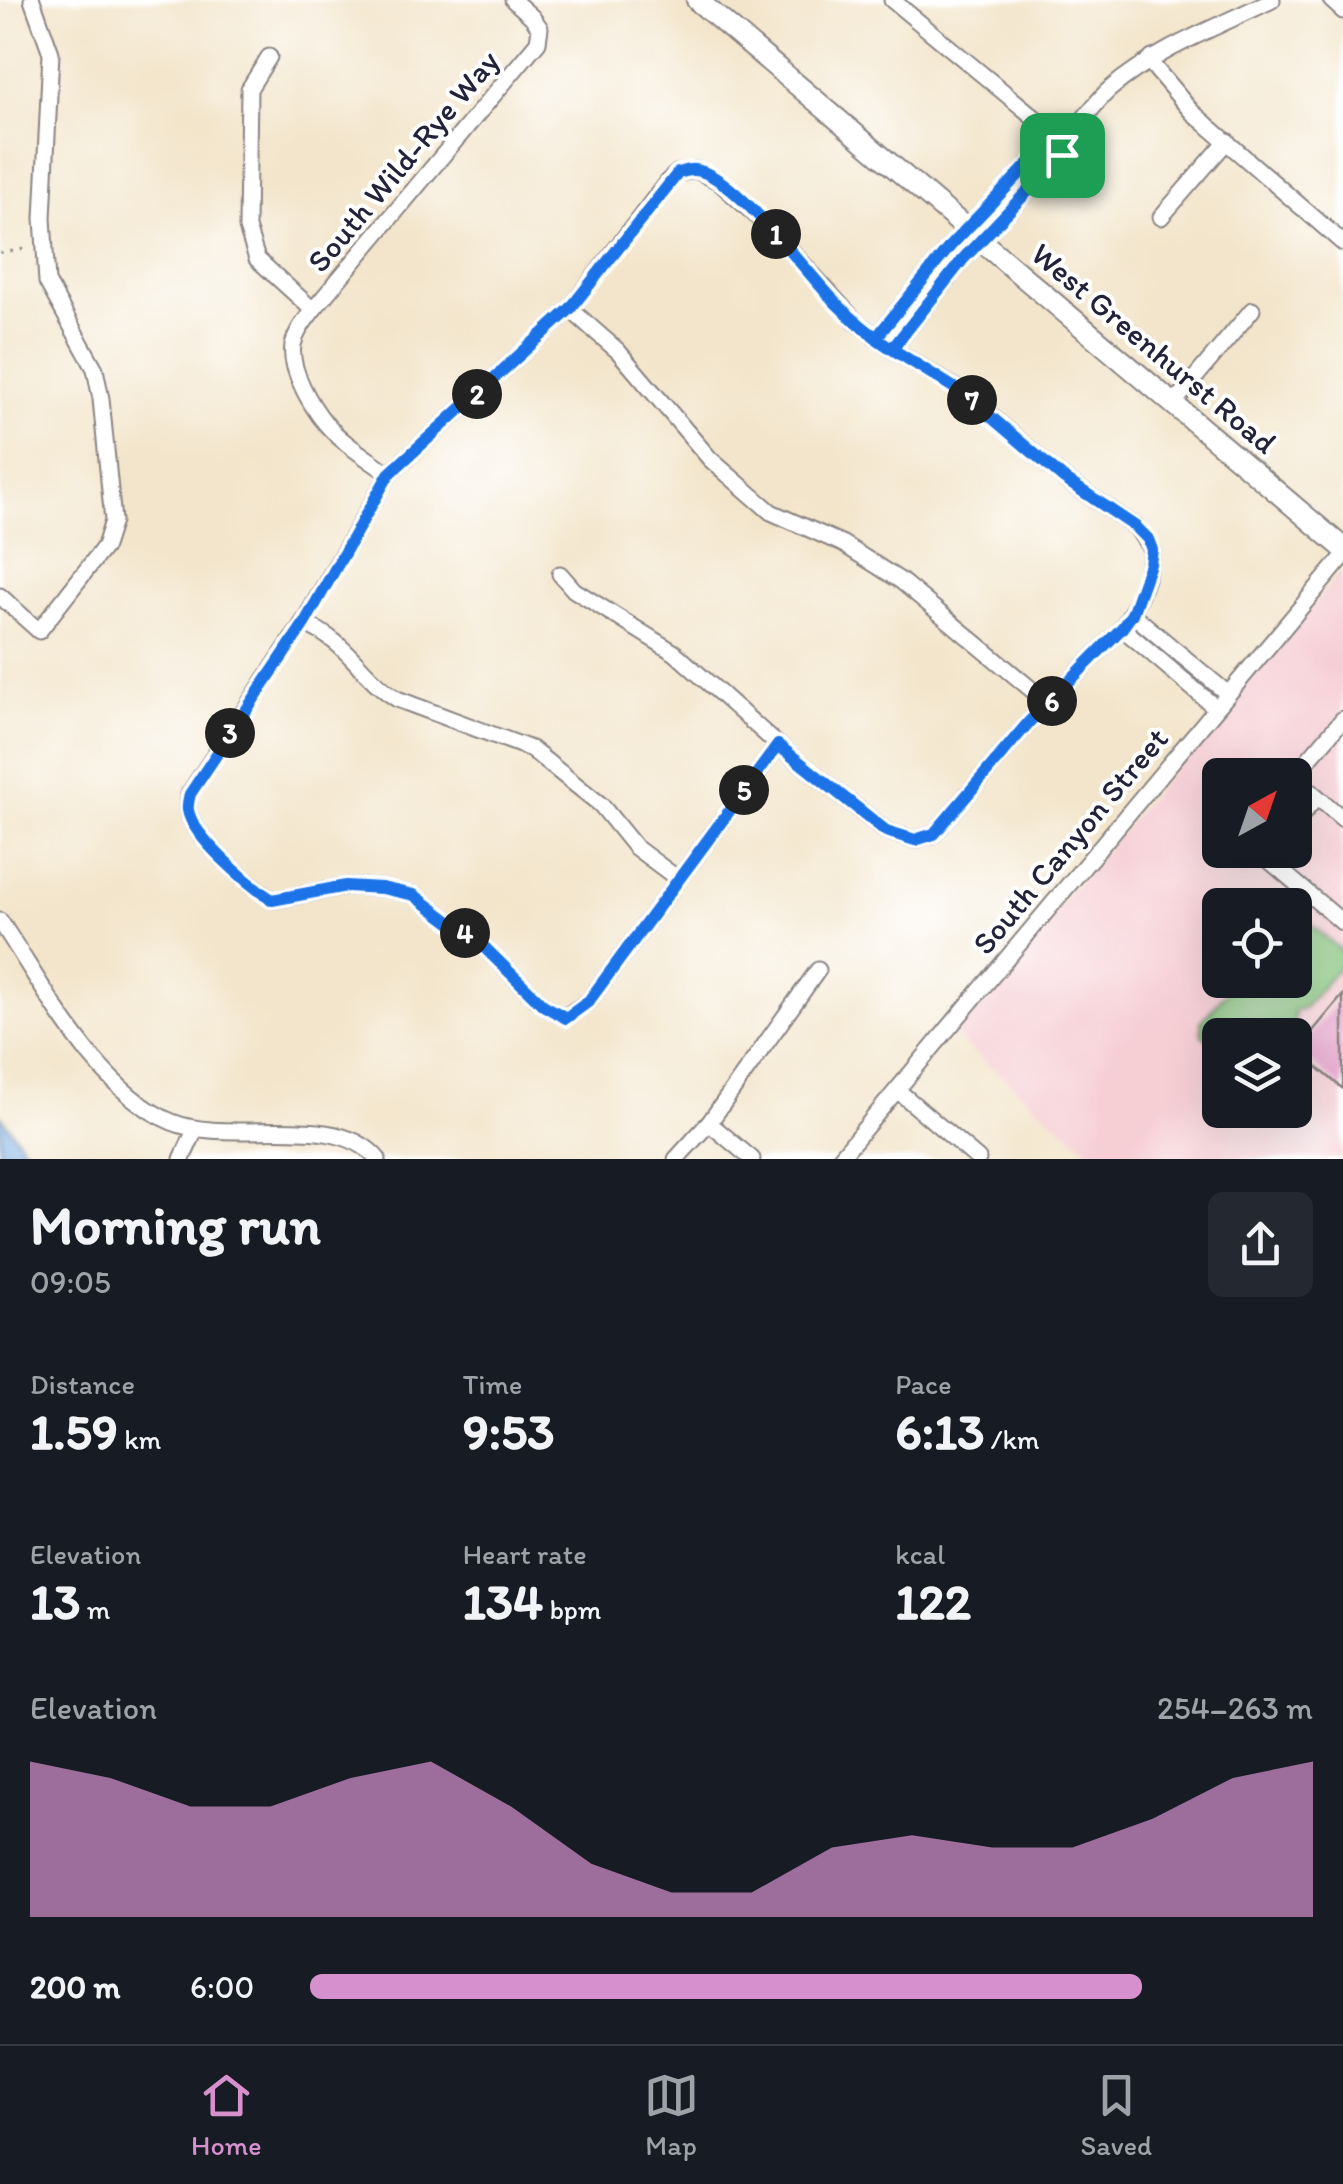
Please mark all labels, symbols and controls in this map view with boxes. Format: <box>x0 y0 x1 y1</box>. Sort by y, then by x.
street label: South Wild-Rye Way <box>299 42 507 280</box>
pin <box>1020 113 1105 198</box>
icon: arrive <box>1035 128 1090 183</box>
pin: 1 <box>751 209 801 259</box>
text: 1 <box>770 217 783 251</box>
street label: West Greenhurst Road <box>1024 234 1284 462</box>
pin: 2 <box>452 369 502 419</box>
pin: 7 <box>947 375 997 425</box>
text: 2 <box>470 377 484 411</box>
text: 7 <box>965 383 979 417</box>
pin: 6 <box>1027 676 1077 726</box>
text: 6 <box>1045 684 1059 718</box>
pin: 3 <box>205 708 255 758</box>
text: 3 <box>222 716 238 750</box>
street label: South Canyon Street <box>964 720 1176 962</box>
north arrow <box>1202 758 1312 868</box>
map controls <box>1202 758 1312 1128</box>
pin: 5 <box>719 765 769 815</box>
text: 5 <box>737 773 751 807</box>
button: locate <box>1202 888 1312 998</box>
pin: 4 <box>440 908 490 958</box>
text: 4 <box>457 916 473 950</box>
button: layers <box>1202 1018 1312 1128</box>
text: Morning run <box>30 1192 321 1258</box>
button: share <box>1208 1192 1313 1297</box>
text: 09:05 <box>30 1263 111 1301</box>
text: Distance <box>30 1367 135 1401</box>
text: Time <box>463 1367 522 1401</box>
text: Pace <box>895 1367 951 1401</box>
text: 1.59 <box>30 1401 118 1462</box>
text: 9:53 <box>463 1401 555 1462</box>
text: 6:13 <box>895 1401 984 1462</box>
text: km <box>118 1422 161 1456</box>
text: /km <box>984 1422 1040 1456</box>
text: Elevation <box>30 1537 141 1571</box>
text: Heart rate <box>463 1537 587 1571</box>
text: kcal <box>895 1537 945 1571</box>
text: 13 <box>30 1571 80 1632</box>
text: 134 <box>463 1571 543 1632</box>
text: 122 <box>895 1571 971 1632</box>
text: m <box>80 1592 110 1626</box>
text: bpm <box>543 1592 601 1626</box>
text: Elevation <box>30 1689 157 1727</box>
text: 254–263 m <box>1157 1689 1313 1727</box>
text: 200 m <box>30 1968 120 2006</box>
text: 6:00 <box>190 1968 254 2006</box>
tab: Home <box>191 2068 262 2162</box>
tab: Map <box>644 2068 699 2162</box>
tab: Saved <box>1081 2068 1152 2162</box>

